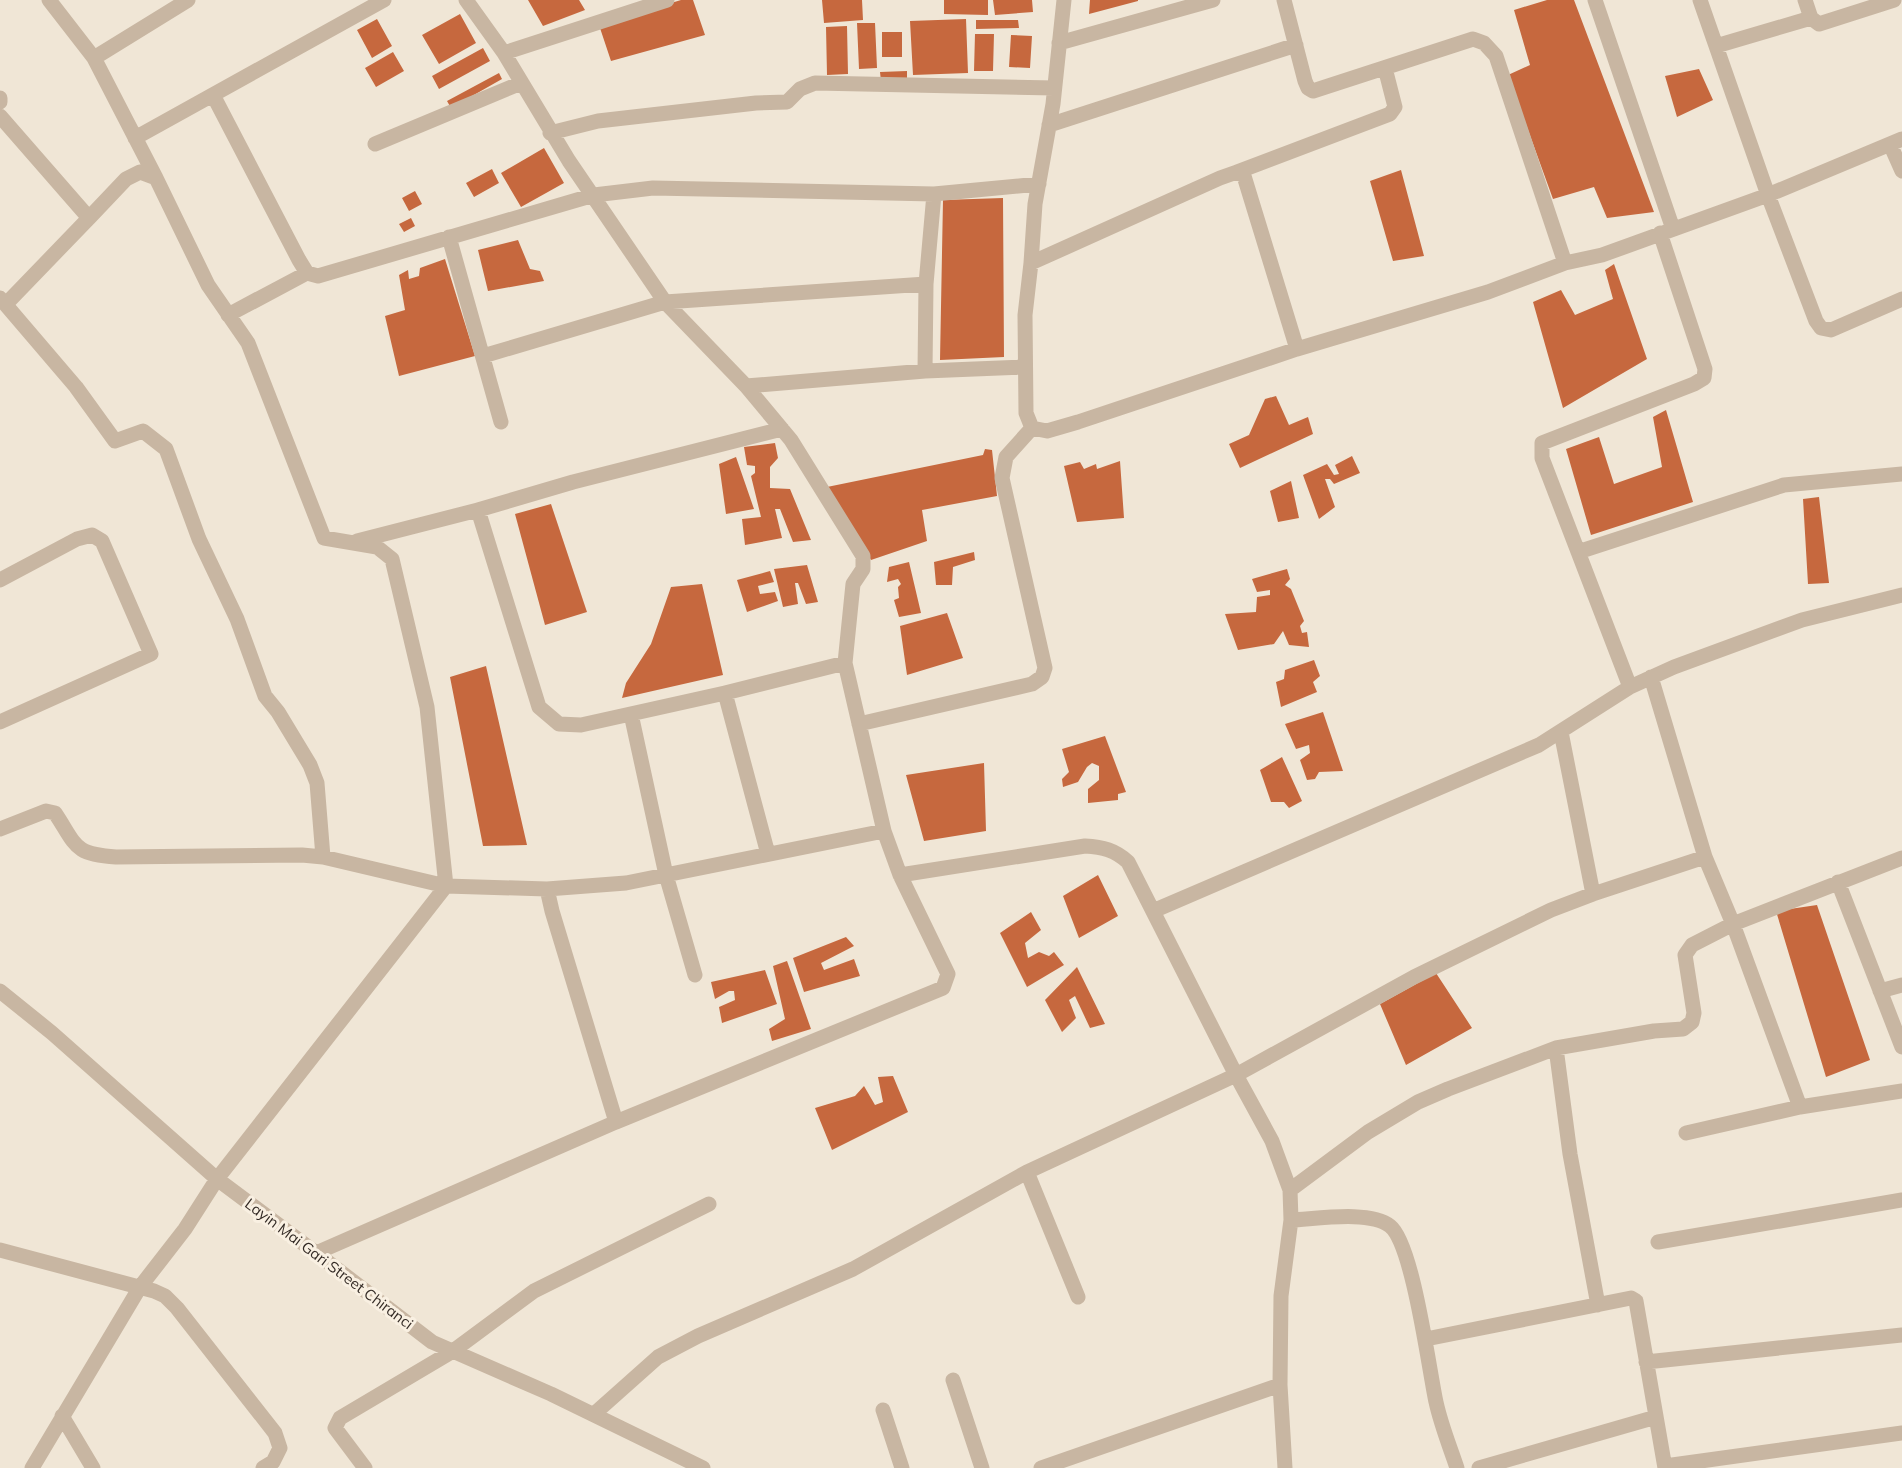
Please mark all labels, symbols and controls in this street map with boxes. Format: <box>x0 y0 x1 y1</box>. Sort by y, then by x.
street label: Layin Mai Gari Street Chiranci <box>241 1194 417 1333</box>

